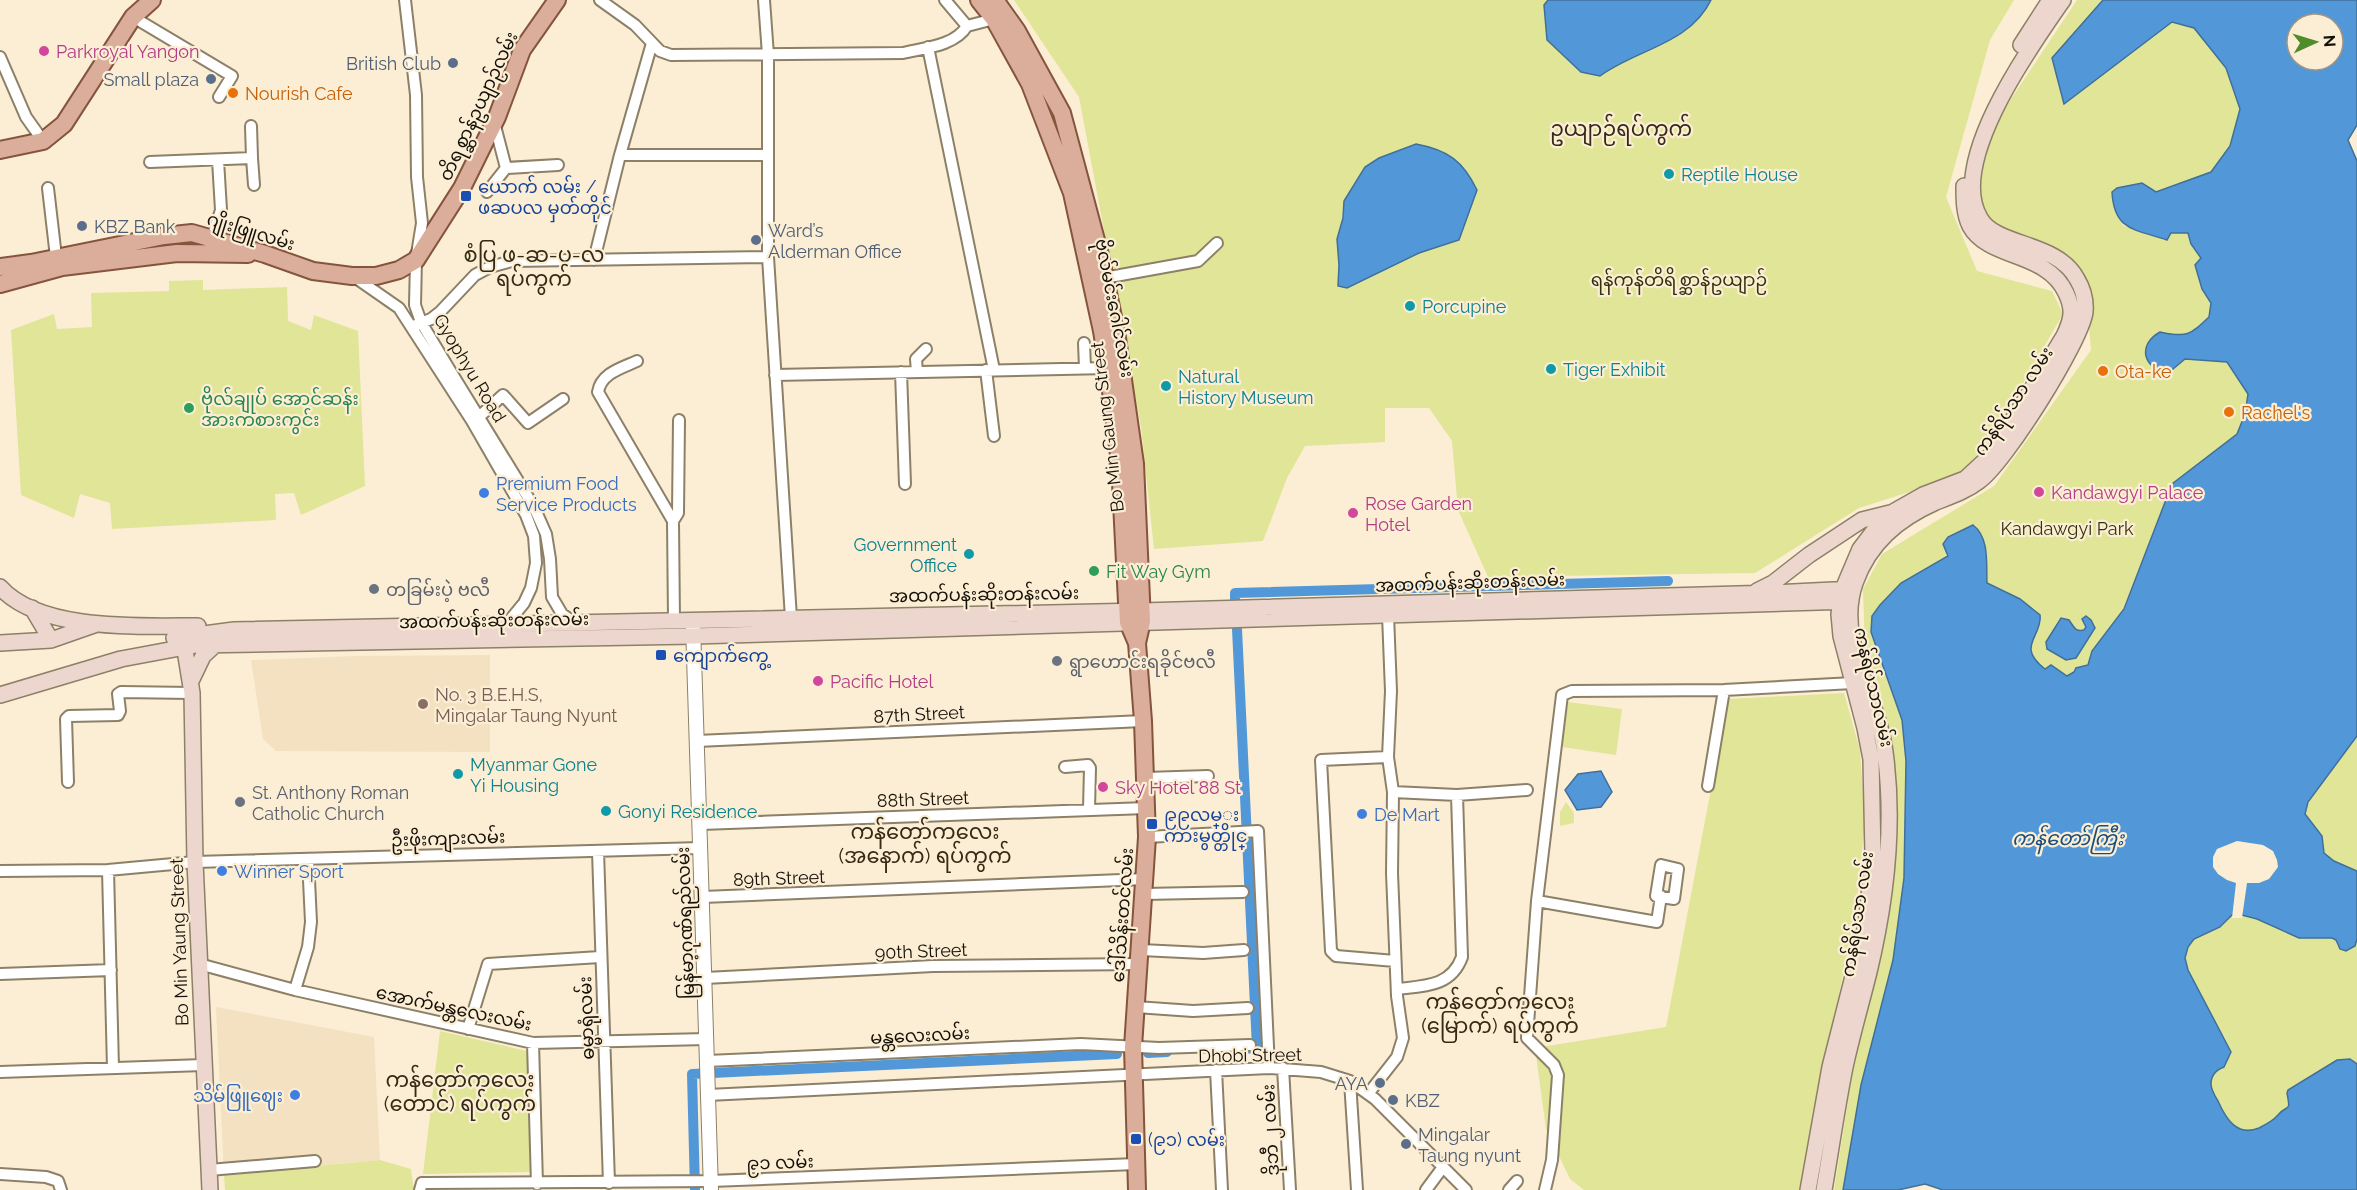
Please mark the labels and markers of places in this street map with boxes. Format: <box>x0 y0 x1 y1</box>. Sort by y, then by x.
place label: Parkroyal Yangon <box>56 41 200 62</box>
marker: Parkroyal Yangon <box>37 44 51 58</box>
place label: British Club <box>346 53 441 74</box>
marker: British Club <box>446 56 460 70</box>
place label: Small plaza <box>103 69 199 90</box>
marker: Small plaza <box>204 72 218 86</box>
place label: Nourish Cafe <box>245 83 353 104</box>
marker: Nourish Cafe <box>226 86 240 100</box>
place label: Reptile House <box>1681 164 1798 185</box>
marker: Reptile House <box>1662 167 1676 181</box>
place label: ယောက် လမ်း / ဖဆပလ မှတ်တိုင် <box>478 174 612 223</box>
marker: ယောက် လမ်း / ဖဆပလ မှတ်တိုင် <box>459 189 473 203</box>
place label: KBZ Bank <box>94 216 176 237</box>
marker: KBZ Bank <box>75 219 89 233</box>
place label: Ward’s Alderman Office <box>768 220 902 262</box>
marker: Ward’s Alderman Office <box>749 233 763 247</box>
place label: Porcupine <box>1422 296 1507 317</box>
marker: Porcupine <box>1403 299 1417 313</box>
place label: Tiger Exhibit <box>1563 359 1666 380</box>
place label: Ota-ke <box>2115 361 2172 382</box>
marker: Tiger Exhibit <box>1544 362 1558 376</box>
marker: Ota-ke <box>2096 364 2110 378</box>
place label: Natural History Museum <box>1178 366 1314 408</box>
marker: Natural History Museum <box>1159 379 1173 393</box>
place label: ဗိုလ်ချုပ် အောင်ဆန်း အားကစားကွင်း <box>201 385 359 435</box>
marker: ဗိုလ်ချုပ် အောင်ဆန်း အားကစားကွင်း <box>182 401 196 415</box>
place label: Rachel's <box>2241 402 2310 423</box>
marker: Rachel's <box>2222 405 2236 419</box>
place label: Premium Food Service Products <box>496 473 637 515</box>
place label: Kandawgyi Palace <box>2051 482 2204 503</box>
marker: Kandawgyi Palace <box>2032 485 2046 499</box>
marker: Premium Food Service Products <box>477 486 491 500</box>
place label: Rose Garden Hotel <box>1365 493 1472 535</box>
marker: Rose Garden Hotel <box>1346 506 1360 520</box>
place label: Government Office <box>854 534 957 576</box>
marker: Government Office <box>962 547 976 561</box>
place label: Fit Way Gym <box>1106 561 1211 582</box>
marker: Fit Way Gym <box>1087 564 1101 578</box>
place label: တခြမ်းပဲ့ ဗလီ <box>386 576 490 605</box>
marker: တခြမ်းပဲ့ ဗလီ <box>367 582 381 596</box>
place label: ကျောက်ကွေ့ <box>673 643 772 671</box>
marker: ကျောက်ကွေ့ <box>654 648 668 662</box>
place label: ရွာဟောင်းရခိုင်ဗလီ <box>1069 648 1216 677</box>
marker: ရွာဟောင်းရခိုင်ဗလီ <box>1050 654 1064 668</box>
place label: Pacific Hotel <box>830 671 933 692</box>
marker: Pacific Hotel <box>811 674 825 688</box>
place label: No. 3 B.E.H.S, Mingalar Taung Nyunt <box>435 684 617 726</box>
marker: No. 3 B.E.H.S, Mingalar Taung Nyunt <box>416 697 430 711</box>
place label: Myanmar Gone Yi Housing <box>470 754 598 796</box>
marker: Myanmar Gone Yi Housing <box>451 767 465 781</box>
place label: Sky Hotel 88 St <box>1115 777 1241 798</box>
marker: Sky Hotel 88 St <box>1096 780 1110 794</box>
place label: St. Anthony Roman Catholic Church <box>252 782 409 824</box>
marker: St. Anthony Roman Catholic Church <box>233 795 247 809</box>
place label: Gonyi Residence <box>618 801 758 822</box>
marker: Gonyi Residence <box>599 804 613 818</box>
place label: ၉၉လမ္း ကားမွတ္တိုင္ <box>1164 804 1247 851</box>
place label: De Mart <box>1374 804 1440 825</box>
marker: De Mart <box>1355 807 1369 821</box>
marker: ၉၉လမ္း ကားမွတ္တိုင္ <box>1145 817 1159 831</box>
place label: Winner Sport <box>234 861 344 882</box>
marker: Winner Sport <box>215 864 229 878</box>
place label: AYA <box>1335 1073 1368 1094</box>
marker: AYA <box>1373 1076 1387 1090</box>
place label: သိမ်ဖြူဈေး <box>193 1082 283 1111</box>
marker: သိမ်ဖြူဈေး <box>288 1088 302 1102</box>
place label: KBZ <box>1405 1090 1440 1111</box>
marker: KBZ <box>1386 1093 1400 1107</box>
place label: Mingalar Taung nyunt <box>1418 1124 1521 1166</box>
place label: (၉၁) လမ်း <box>1148 1127 1225 1155</box>
marker: (၉၁) လမ်း <box>1129 1132 1143 1146</box>
marker: Mingalar Taung nyunt <box>1399 1137 1413 1151</box>

